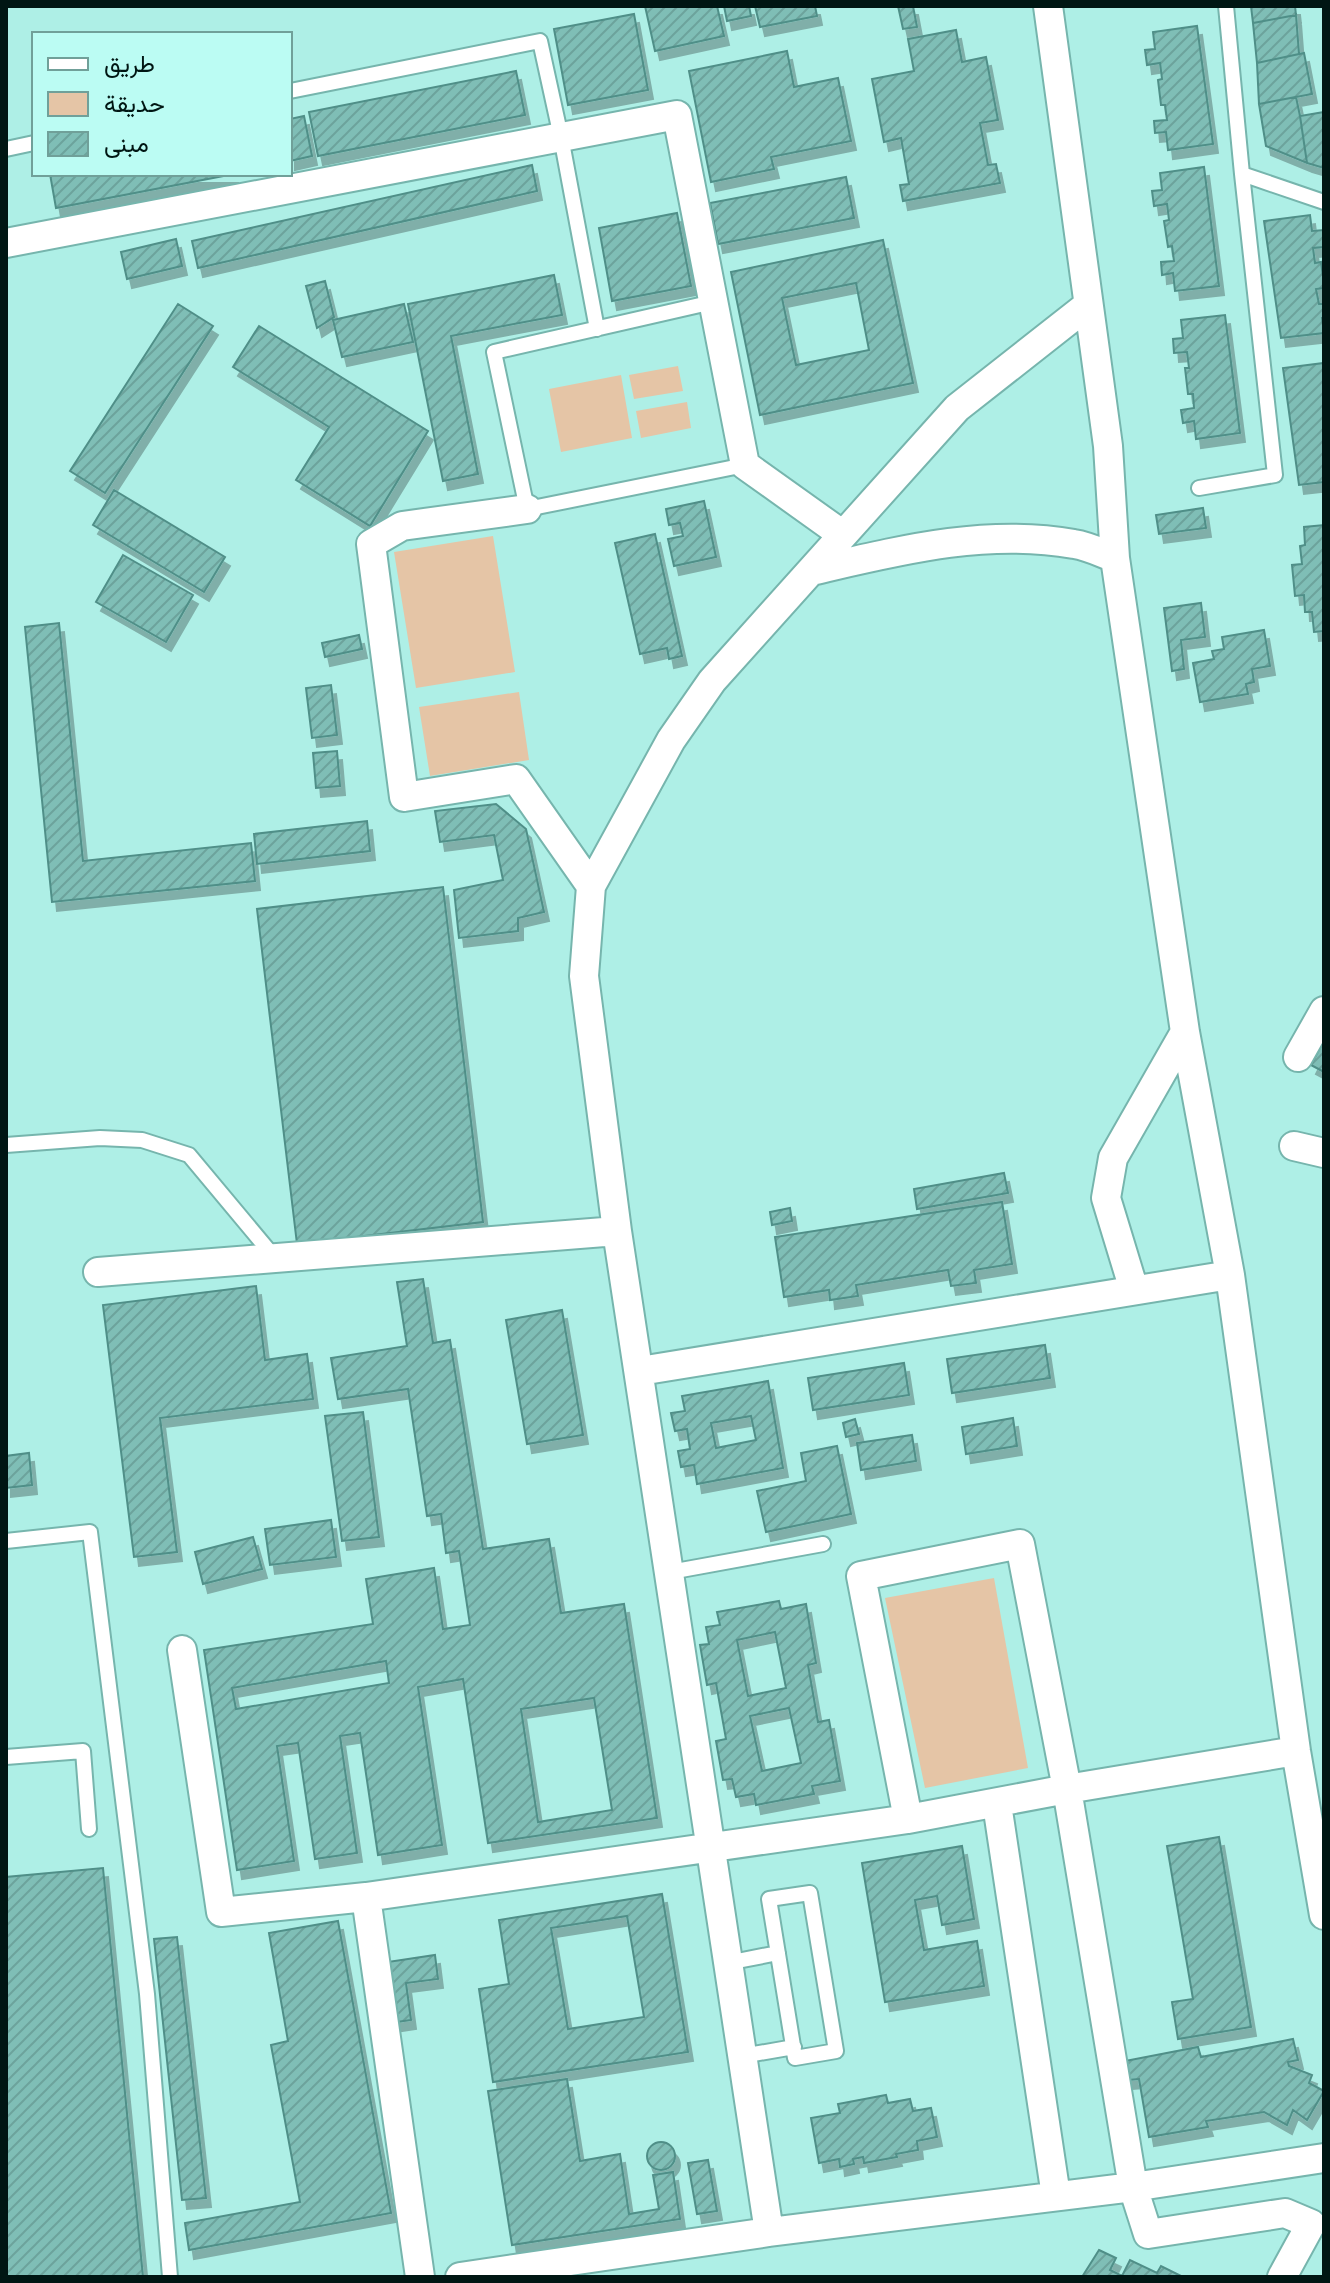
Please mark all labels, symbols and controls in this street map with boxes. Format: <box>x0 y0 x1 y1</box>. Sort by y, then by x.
legend <box>32 32 292 176</box>
text: طريق <box>104 51 155 81</box>
text: حديقة <box>104 91 165 121</box>
text: مبنى <box>104 131 149 161</box>

